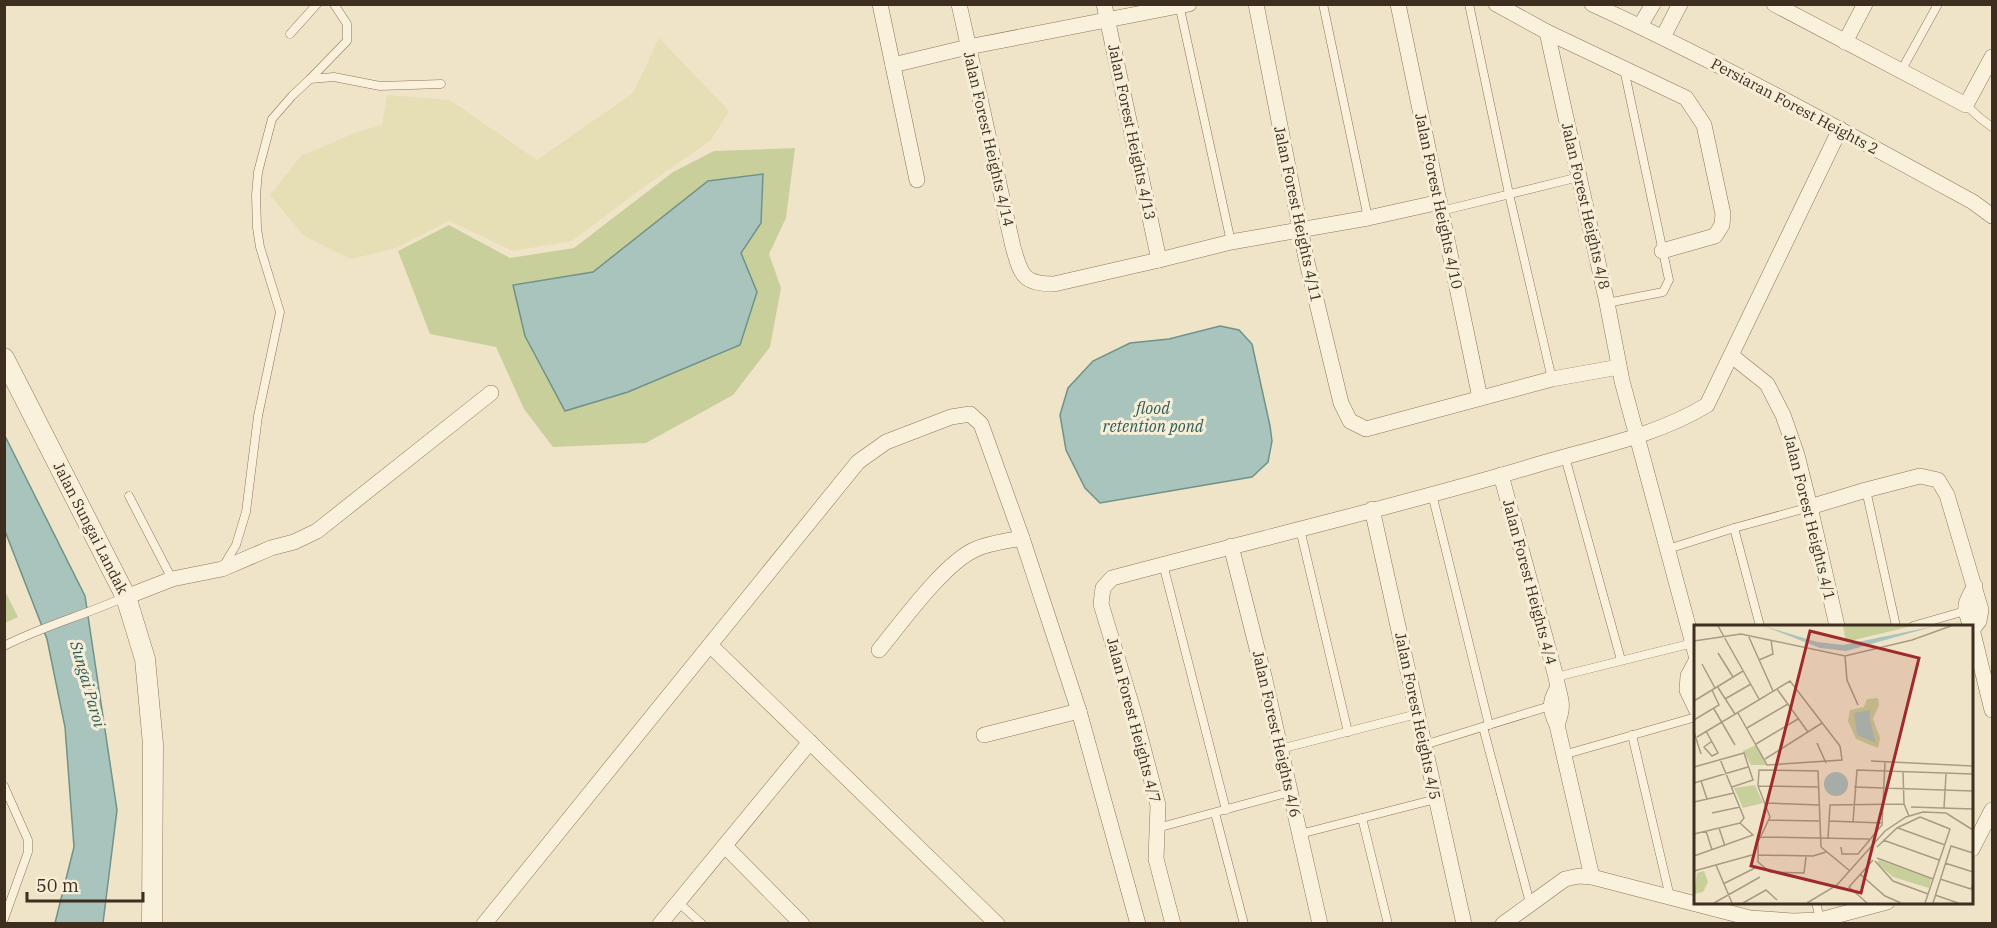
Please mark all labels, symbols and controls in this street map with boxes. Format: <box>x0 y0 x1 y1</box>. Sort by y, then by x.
street label: Jalan Forest Heights 4/13 <box>1104 42 1160 222</box>
street label: Jalan Forest Heights 4/14 <box>960 49 1018 229</box>
street label: Persiaran Forest Heights 2 <box>1708 54 1882 158</box>
street label: Jalan Forest Heights 4/10 <box>1411 111 1467 291</box>
street label: Jalan Forest Heights 4/8 <box>1558 121 1614 291</box>
street label: Jalan Forest Heights 4/11 <box>1270 124 1326 304</box>
water label: flood retention pond <box>1103 398 1204 436</box>
street label: Jalan Forest Heights 4/1 <box>1780 432 1840 602</box>
street label: Jalan Sungai Landak <box>49 459 133 597</box>
street label: Jalan Forest Heights 4/4 <box>1499 497 1561 667</box>
inset map <box>1694 625 1973 904</box>
street label: Jalan Forest Heights 4/5 <box>1391 631 1445 801</box>
street label: Jalan Forest Heights 4/7 <box>1103 635 1165 805</box>
water label: Sungai Paroi <box>66 638 110 730</box>
street label: Jalan Forest Heights 4/6 <box>1249 649 1305 819</box>
scale bar <box>27 865 142 903</box>
text: 50 m <box>36 874 79 897</box>

